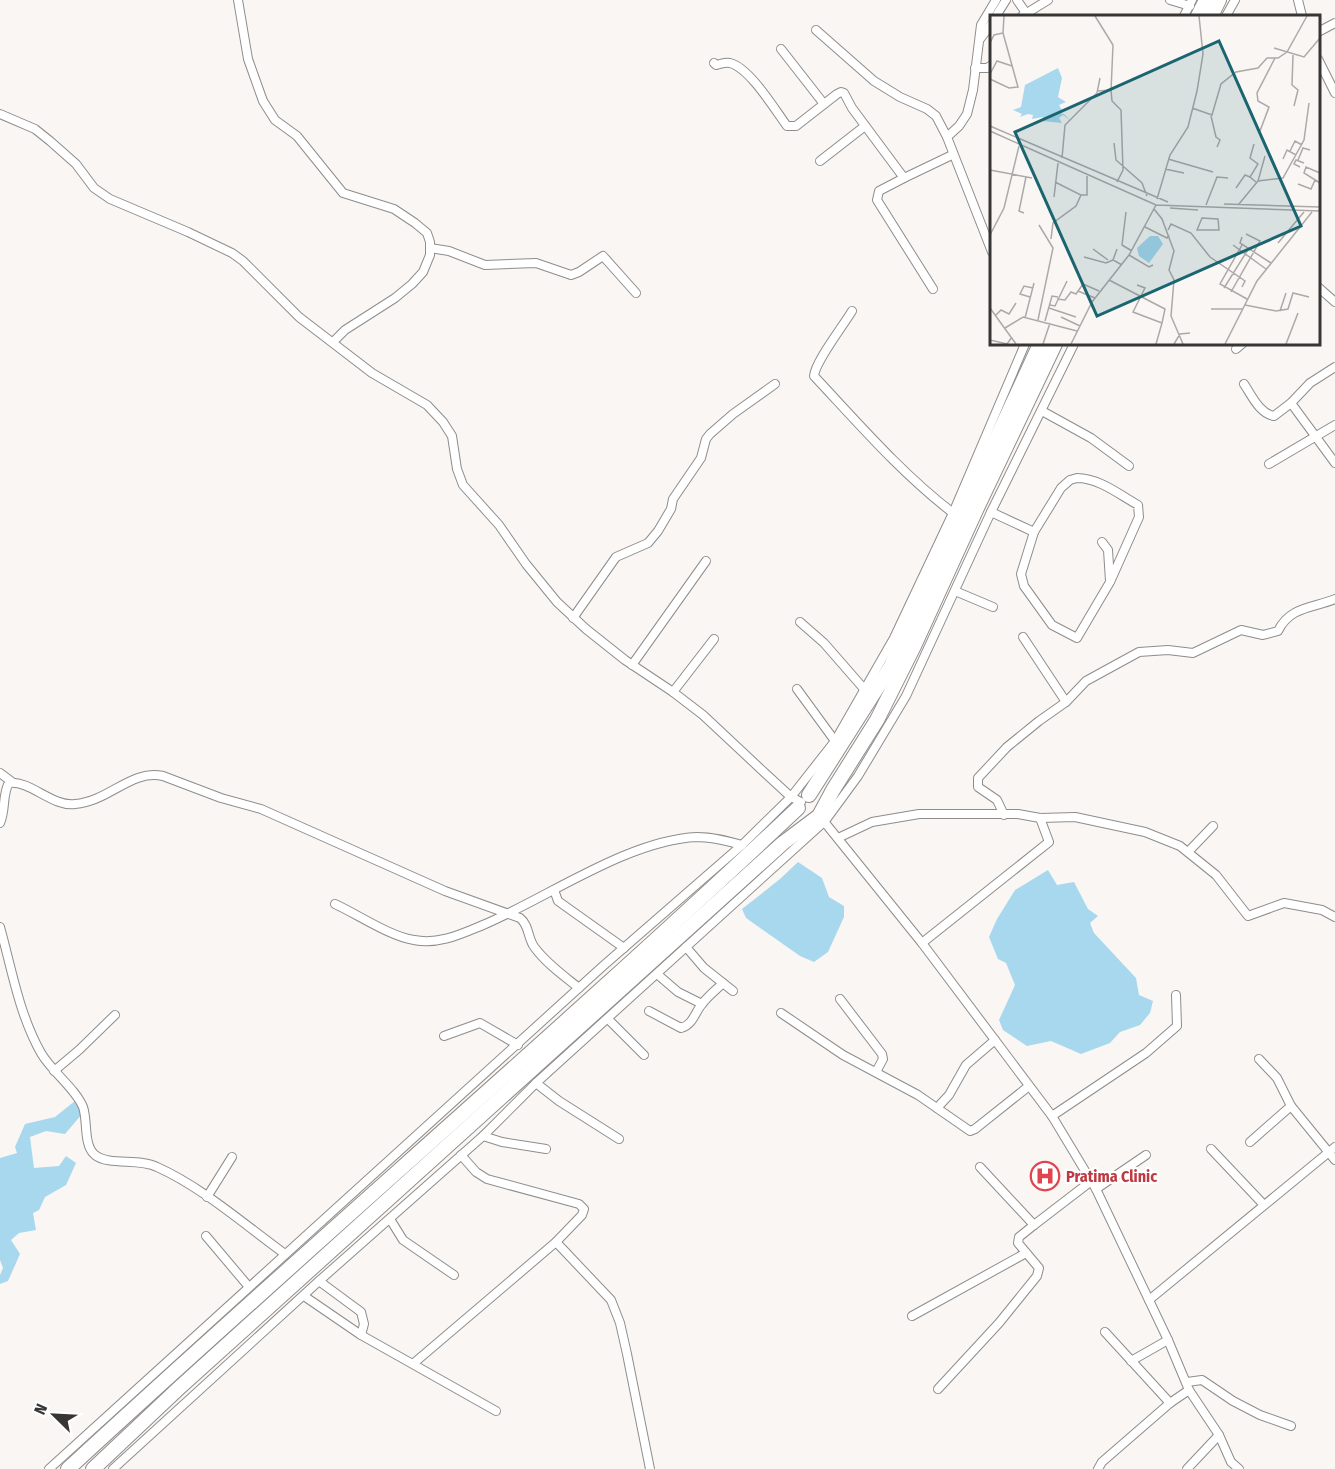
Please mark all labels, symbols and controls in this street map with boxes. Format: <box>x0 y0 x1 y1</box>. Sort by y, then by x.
inset map <box>990 15 1320 345</box>
hospital icon: Pratima Clinic <box>1029 1160 1061 1192</box>
place label: Pratima Clinic <box>1066 1167 1157 1186</box>
north arrow <box>24 1385 84 1445</box>
text: N <box>30 1401 51 1417</box>

